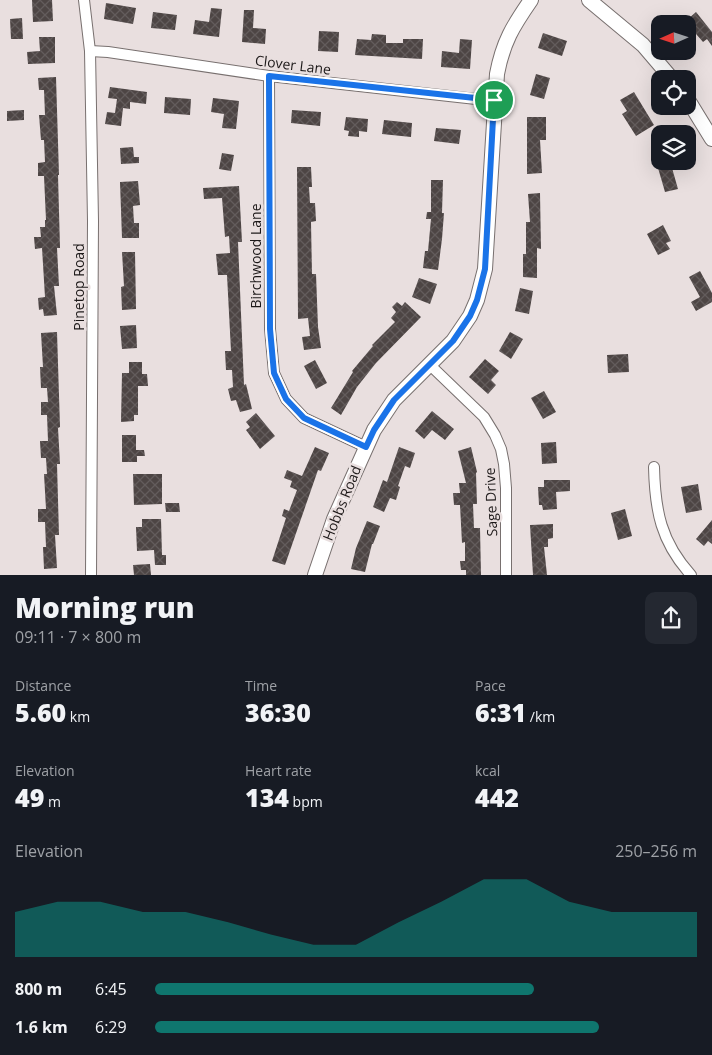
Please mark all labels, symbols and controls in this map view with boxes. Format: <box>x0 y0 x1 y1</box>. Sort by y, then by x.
north arrow <box>651 15 696 60</box>
map controls <box>651 15 696 170</box>
street label: Clover Lane <box>254 50 332 79</box>
button: locate <box>651 70 696 115</box>
pin <box>473 79 515 121</box>
icon: arrive <box>480 86 508 114</box>
button: layers <box>651 125 696 170</box>
street label: Birchwood Lane <box>246 203 265 309</box>
street label: Pinetop Road <box>69 243 88 331</box>
street label: Hobbs Road <box>318 462 365 543</box>
street label: Sage Drive <box>480 467 501 537</box>
text: Morning run <box>15 588 195 626</box>
button: share <box>645 592 697 644</box>
text: 09:11 · 7 × 800 m <box>15 626 141 648</box>
text: Distance <box>15 676 71 695</box>
text: Time <box>245 676 277 695</box>
text: Pace <box>475 676 506 695</box>
text: 5.60 <box>15 695 66 729</box>
text: 36:30 <box>245 695 311 729</box>
text: 6:31 <box>475 695 526 729</box>
text: km <box>66 707 90 726</box>
text: /km <box>526 707 555 726</box>
text: Elevation <box>15 761 74 780</box>
text: Heart rate <box>245 761 312 780</box>
text: kcal <box>475 761 500 780</box>
text: 49 <box>15 780 44 814</box>
text: 134 <box>245 780 289 814</box>
text: 442 <box>475 780 519 814</box>
text: m <box>44 792 61 811</box>
text: bpm <box>289 792 323 811</box>
text: Elevation <box>15 840 83 862</box>
text: 250–256 m <box>615 840 697 862</box>
text: 800 m <box>15 978 62 1000</box>
text: 6:45 <box>95 978 127 1000</box>
text: 1.6 km <box>15 1016 68 1038</box>
text: 6:29 <box>95 1016 127 1038</box>

